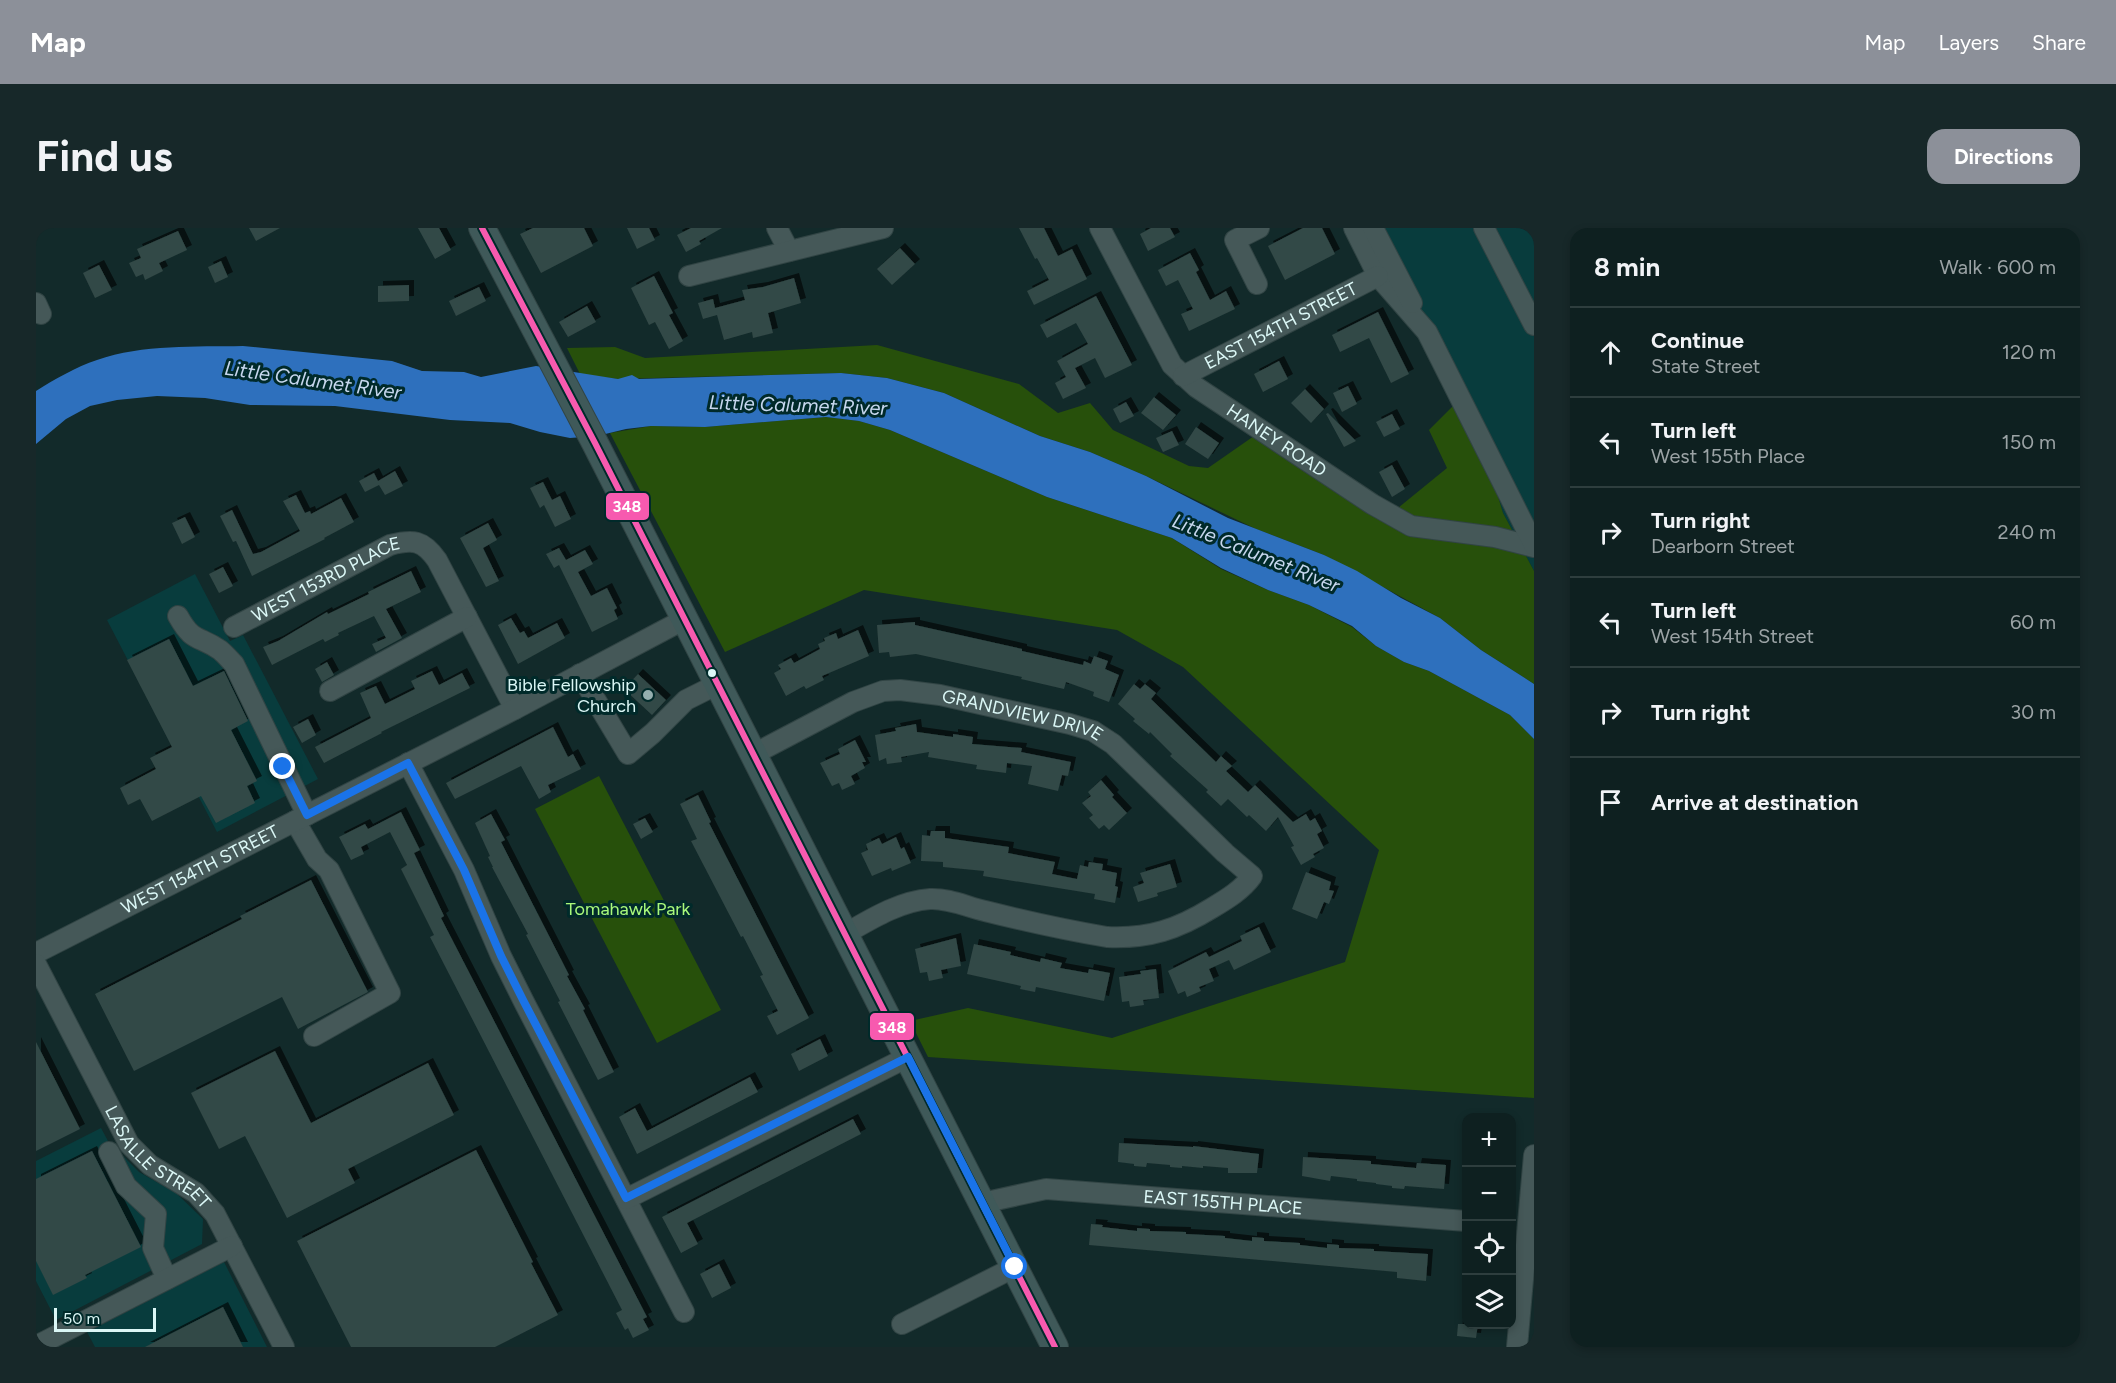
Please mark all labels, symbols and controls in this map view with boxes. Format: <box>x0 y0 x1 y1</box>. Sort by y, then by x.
text: Map <box>30 25 86 59</box>
text: Map <box>1865 30 1905 55</box>
text: Layers <box>1938 30 1999 55</box>
text: Share <box>2032 30 2086 55</box>
button: Directions <box>1927 129 2080 184</box>
text: Find us <box>36 131 173 182</box>
text: 8 min <box>1594 251 1660 283</box>
text: Walk · 600 m <box>1939 255 2056 279</box>
street label: EAST 154TH STREET <box>1201 277 1361 374</box>
text: Continue <box>1651 327 1744 354</box>
icon: ahead <box>1594 336 1627 369</box>
text: 120 m <box>2002 340 2056 364</box>
text: State Street <box>1651 354 1760 378</box>
water label: Little Calumet River <box>223 356 404 404</box>
water label: Little Calumet River <box>708 390 889 420</box>
street label: HANEY ROAD <box>1222 399 1331 482</box>
text: Turn left <box>1651 417 1737 444</box>
icon: left <box>1594 426 1627 459</box>
text: 150 m <box>2001 430 2056 454</box>
text: West 155th Place <box>1651 444 1805 468</box>
line badge: 348 <box>605 492 650 521</box>
text: 348 <box>613 497 642 516</box>
text: Turn right <box>1651 507 1750 534</box>
water label: Little Calumet River <box>1169 508 1344 598</box>
icon: right <box>1594 516 1627 549</box>
text: 240 m <box>1998 520 2056 544</box>
street label: WEST 153RD PLACE <box>248 532 402 627</box>
text: Dearborn Street <box>1651 534 1795 558</box>
text: Turn left <box>1651 597 1737 624</box>
icon: left <box>1594 606 1627 639</box>
text: 60 m <box>2010 610 2056 634</box>
text: West 154th Street <box>1651 624 1814 648</box>
unlabelled marker <box>706 667 718 679</box>
place label: Bible Fellowship Church <box>507 674 636 717</box>
street label: GRANDVIEW DRIVE <box>940 685 1107 746</box>
marker: Bible Fellowship Church <box>641 688 655 702</box>
icon: right <box>1594 696 1627 729</box>
text: Turn right <box>1651 699 1750 726</box>
text: 30 m <box>2010 700 2056 724</box>
route end <box>269 753 295 779</box>
icon: arrive <box>1594 786 1627 819</box>
text: Arrive at destination <box>1651 789 1859 816</box>
street label: WEST 154TH STREET <box>118 820 282 919</box>
park label: Tomahawk Park <box>566 898 690 920</box>
line badge: 348 <box>869 1012 915 1041</box>
text: 348 <box>878 1018 907 1037</box>
street label: LASALLE STREET <box>100 1102 216 1213</box>
map controls <box>1462 1113 1516 1329</box>
button: + <box>1462 1113 1516 1167</box>
button: − <box>1462 1167 1516 1221</box>
street label: EAST 155TH PLACE <box>1143 1185 1303 1220</box>
button: locate <box>1462 1221 1516 1275</box>
route start <box>1001 1253 1027 1279</box>
button: layers <box>1462 1275 1516 1329</box>
scale bar <box>54 1305 156 1332</box>
text: 50 m <box>63 1309 100 1328</box>

